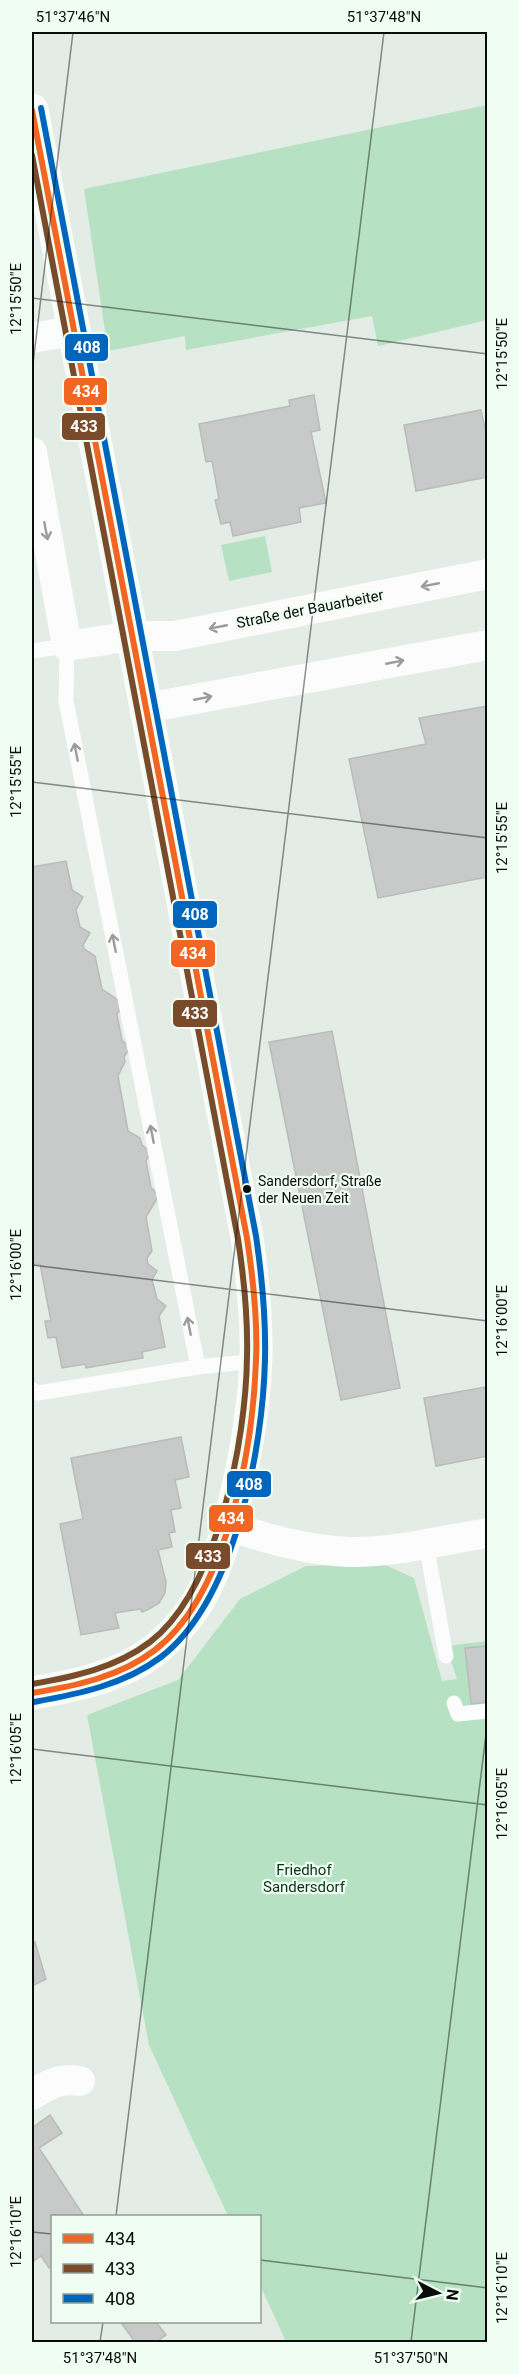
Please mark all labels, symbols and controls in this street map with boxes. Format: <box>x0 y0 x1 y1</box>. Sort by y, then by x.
text: 51°37'46"N <box>36 8 110 26</box>
text: 51°37'48"N <box>347 8 421 26</box>
text: 12°15'50"E <box>7 262 25 335</box>
text: 12°15'50"E <box>493 317 511 390</box>
line badge: 408 <box>64 333 109 362</box>
text: 408 <box>73 338 101 357</box>
line badge: 434 <box>63 377 108 406</box>
text: 434 <box>72 382 100 401</box>
line badge: 433 <box>61 412 106 441</box>
text: 433 <box>70 417 98 436</box>
one-way arrow <box>41 520 52 540</box>
one-way arrow <box>421 580 440 591</box>
street label: Straße der Bauarbeiter <box>235 586 385 632</box>
one-way arrow <box>209 622 229 633</box>
one-way arrow <box>385 656 404 667</box>
one-way arrow <box>193 692 213 703</box>
one-way arrow <box>70 742 81 762</box>
text: 12°15'55"E <box>7 745 25 818</box>
text: 12°15'55"E <box>493 801 511 874</box>
line badge: 408 <box>172 900 218 929</box>
text: 408 <box>181 905 209 924</box>
one-way arrow <box>108 934 119 953</box>
line badge: 434 <box>170 939 216 968</box>
text: 434 <box>179 944 207 963</box>
line badge: 433 <box>172 999 218 1028</box>
text: 433 <box>181 1004 209 1023</box>
one-way arrow <box>146 1125 157 1145</box>
place label: Sandersdorf, Straße der Neuen Zeit <box>258 1173 382 1206</box>
marker: Sandersdorf, Straße der Neuen Zeit <box>241 1183 253 1195</box>
text: 12°16'00"E <box>7 1228 25 1301</box>
text: 12°16'00"E <box>493 1284 511 1357</box>
one-way arrow <box>183 1316 194 1336</box>
line badge: 408 <box>226 1470 272 1498</box>
text: 408 <box>235 1475 263 1494</box>
line badge: 434 <box>208 1504 254 1533</box>
text: 434 <box>217 1509 245 1528</box>
line badge: 433 <box>185 1542 231 1570</box>
text: 433 <box>194 1547 222 1566</box>
text: 12°16'05"E <box>7 1712 25 1785</box>
text: 12°16'05"E <box>493 1767 511 1840</box>
park label: Friedhof Sandersdorf <box>263 1861 346 1896</box>
text: 12°16'10"E <box>7 2195 25 2268</box>
legend <box>51 2215 261 2323</box>
text: 434 <box>105 2228 135 2249</box>
text: 12°16'10"E <box>493 2251 511 2324</box>
text: 433 <box>105 2258 135 2279</box>
north arrow <box>408 2263 468 2323</box>
text: 408 <box>105 2288 135 2309</box>
text: N <box>442 2288 463 2302</box>
text: 51°37'48"N <box>63 2349 137 2367</box>
text: 51°37'50"N <box>374 2349 448 2367</box>

